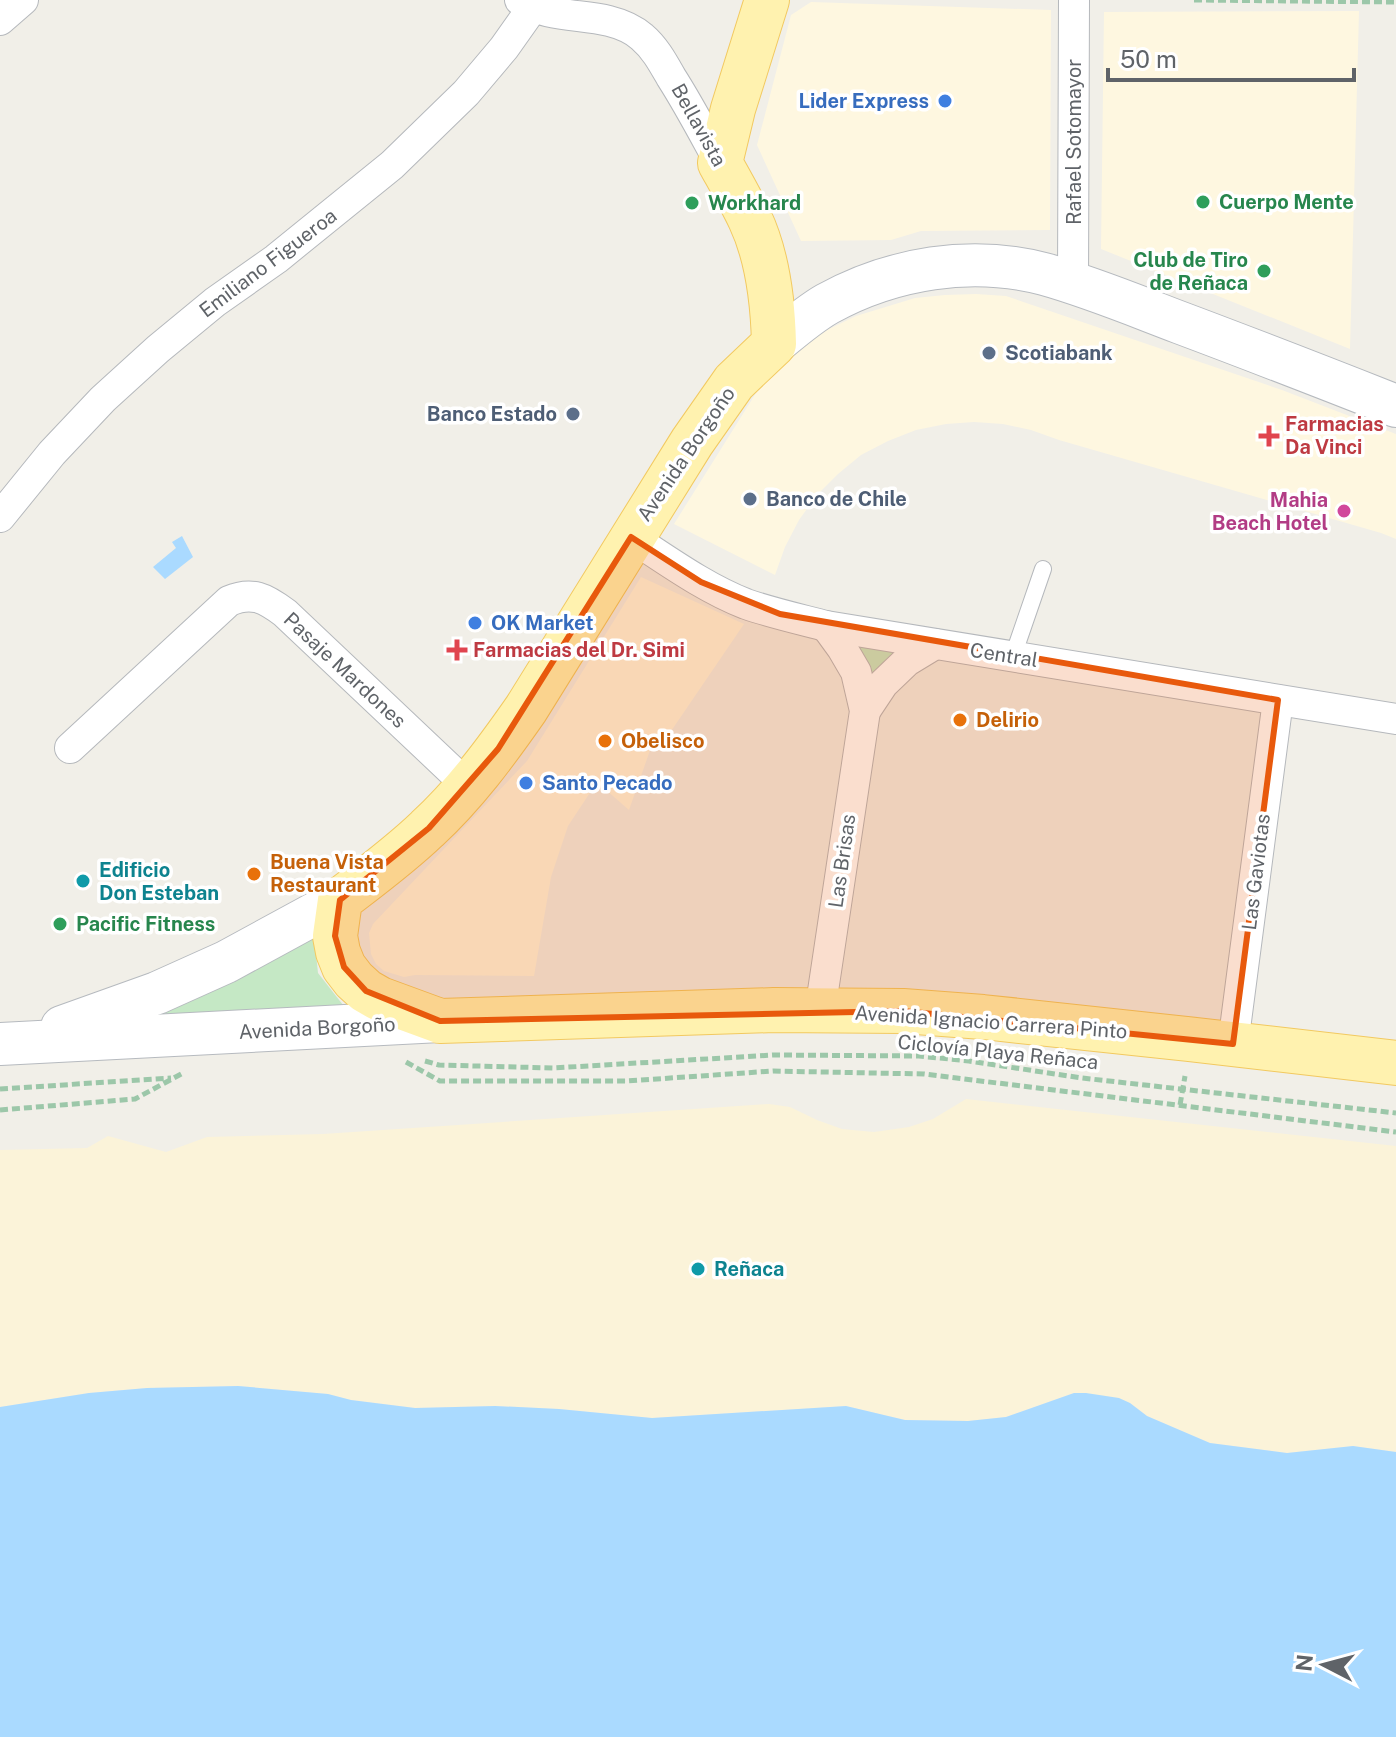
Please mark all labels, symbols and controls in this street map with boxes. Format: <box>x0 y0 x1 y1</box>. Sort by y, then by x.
scale bar <box>1108 32 1354 82</box>
text: 50 m <box>1120 45 1177 73</box>
street label: Rafael Sotomayor <box>1062 59 1086 225</box>
street label: Bellavista <box>666 79 732 171</box>
place label: Lider Express <box>798 89 929 113</box>
marker: Lider Express <box>936 92 954 110</box>
place label: Cuerpo Mente <box>1219 190 1354 214</box>
place label: Workhard <box>708 191 801 215</box>
marker: Cuerpo Mente <box>1194 193 1212 211</box>
marker: Workhard <box>683 194 701 212</box>
street label: Emiliano Figueroa <box>195 204 341 322</box>
place label: Club de Tiro de Reñaca <box>1133 248 1248 295</box>
marker: Club de Tiro de Reñaca <box>1255 262 1273 280</box>
place label: Scotiabank <box>1005 341 1113 365</box>
marker: Scotiabank <box>980 344 998 362</box>
street label: Avenida Borgoño <box>632 382 740 526</box>
place label: Banco Estado <box>427 402 557 426</box>
marker: Banco Estado <box>564 405 582 423</box>
place label: Farmacias Da Vinci <box>1285 412 1384 459</box>
marker: Farmacias Da Vinci <box>1260 427 1278 445</box>
place label: Banco de Chile <box>766 487 907 511</box>
place label: Mahia Beach Hotel <box>1212 488 1328 535</box>
marker: Banco de Chile <box>741 490 759 508</box>
marker: Mahia Beach Hotel <box>1335 502 1353 520</box>
street label: Pasaje Mardones <box>279 607 411 733</box>
place label: OK Market <box>491 611 594 635</box>
marker: OK Market <box>466 614 484 632</box>
place label: Farmacias del Dr. Simi <box>473 638 685 662</box>
street label: Central <box>968 638 1040 672</box>
marker: Farmacias del Dr. Simi <box>448 641 466 659</box>
place label: Delirio <box>976 708 1039 732</box>
marker: Delirio <box>951 711 969 729</box>
place label: Obelisco <box>621 729 704 753</box>
marker: Obelisco <box>596 732 614 750</box>
place label: Santo Pecado <box>542 771 673 795</box>
marker: Santo Pecado <box>517 774 535 792</box>
street label: Las Gaviotas <box>1237 812 1275 932</box>
street label: Las Brisas <box>824 813 860 909</box>
place label: Buena Vista Restaurant <box>270 850 384 897</box>
place label: Edificio Don Esteban <box>99 858 219 905</box>
marker: Buena Vista Restaurant <box>245 865 263 883</box>
marker: Edificio Don Esteban <box>74 872 92 890</box>
place label: Pacific Fitness <box>76 912 215 936</box>
marker: Pacific Fitness <box>51 915 69 933</box>
street label: Avenida Ignacio Carrera Pinto <box>854 1000 1128 1044</box>
street label: Avenida Borgoño <box>238 1012 396 1044</box>
street label: Ciclovía Playa Reñaca <box>896 1030 1100 1074</box>
place label: Reñaca <box>714 1257 784 1281</box>
marker: Reñaca <box>689 1260 707 1278</box>
north arrow <box>1284 1625 1364 1705</box>
text: N <box>1290 1653 1318 1673</box>

